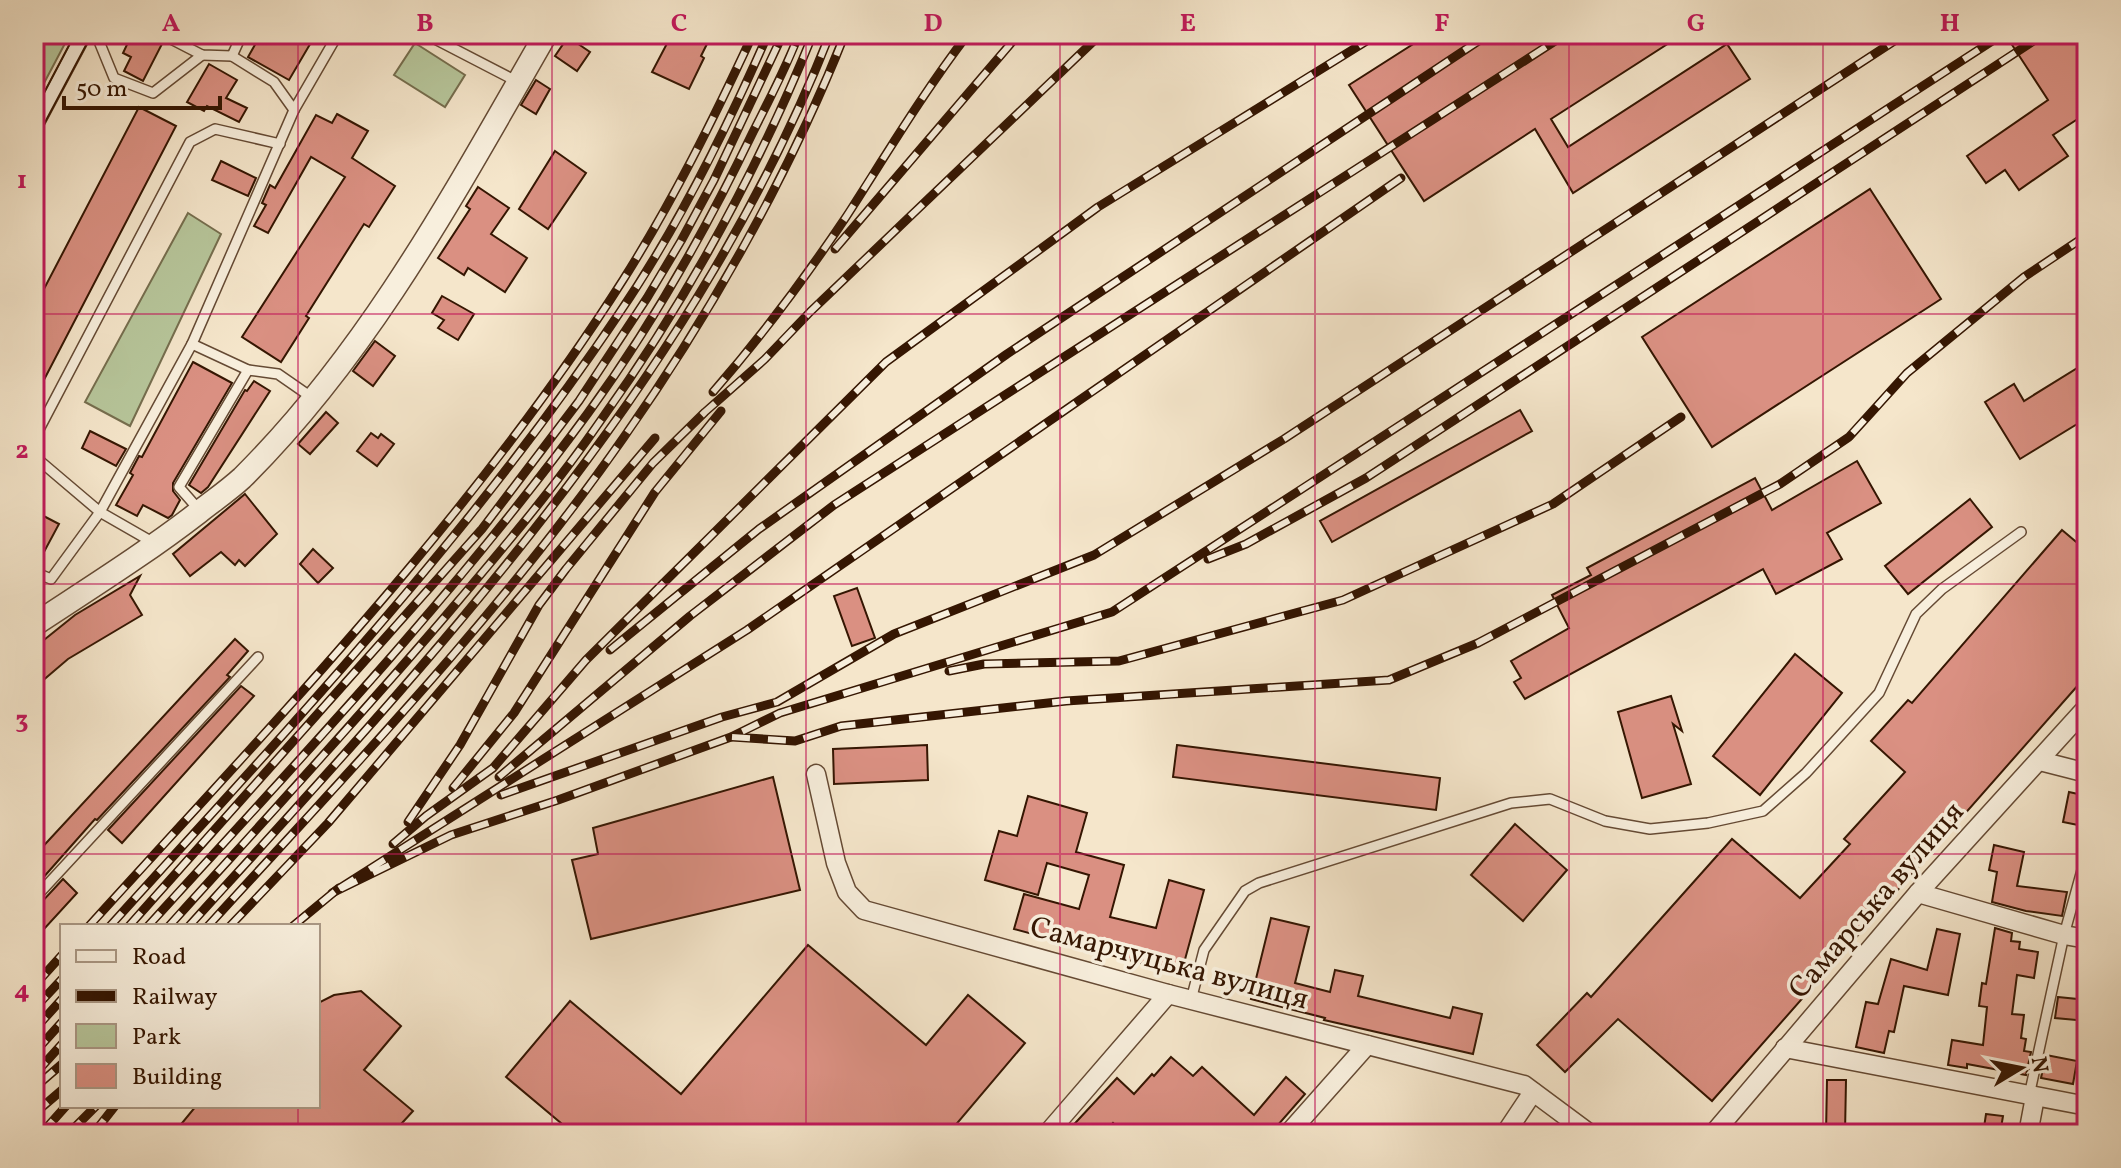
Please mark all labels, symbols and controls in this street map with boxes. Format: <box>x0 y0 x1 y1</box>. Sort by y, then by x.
text: A <box>162 6 181 42</box>
text: B <box>416 6 434 42</box>
text: C <box>671 6 687 42</box>
text: D <box>923 6 943 42</box>
text: E <box>1180 6 1196 42</box>
text: F <box>1434 6 1450 42</box>
text: G <box>1687 6 1705 42</box>
text: H <box>1940 6 1960 42</box>
scale bar <box>64 60 220 110</box>
text: 50 m <box>76 73 128 107</box>
text: 1 <box>17 163 27 199</box>
text: 2 <box>15 433 29 469</box>
text: 3 <box>15 703 29 739</box>
street label: Самарська вулиця <box>1779 793 1975 1009</box>
street label: Самарчуцька вулиця <box>1025 907 1313 1021</box>
legend <box>60 924 320 1108</box>
text: Road <box>132 941 186 975</box>
text: 4 <box>14 973 30 1009</box>
text: Railway <box>132 981 218 1015</box>
text: Park <box>132 1021 181 1055</box>
north arrow <box>1981 1028 2061 1108</box>
text: N <box>2022 1054 2055 1076</box>
text: Building <box>132 1061 222 1095</box>

